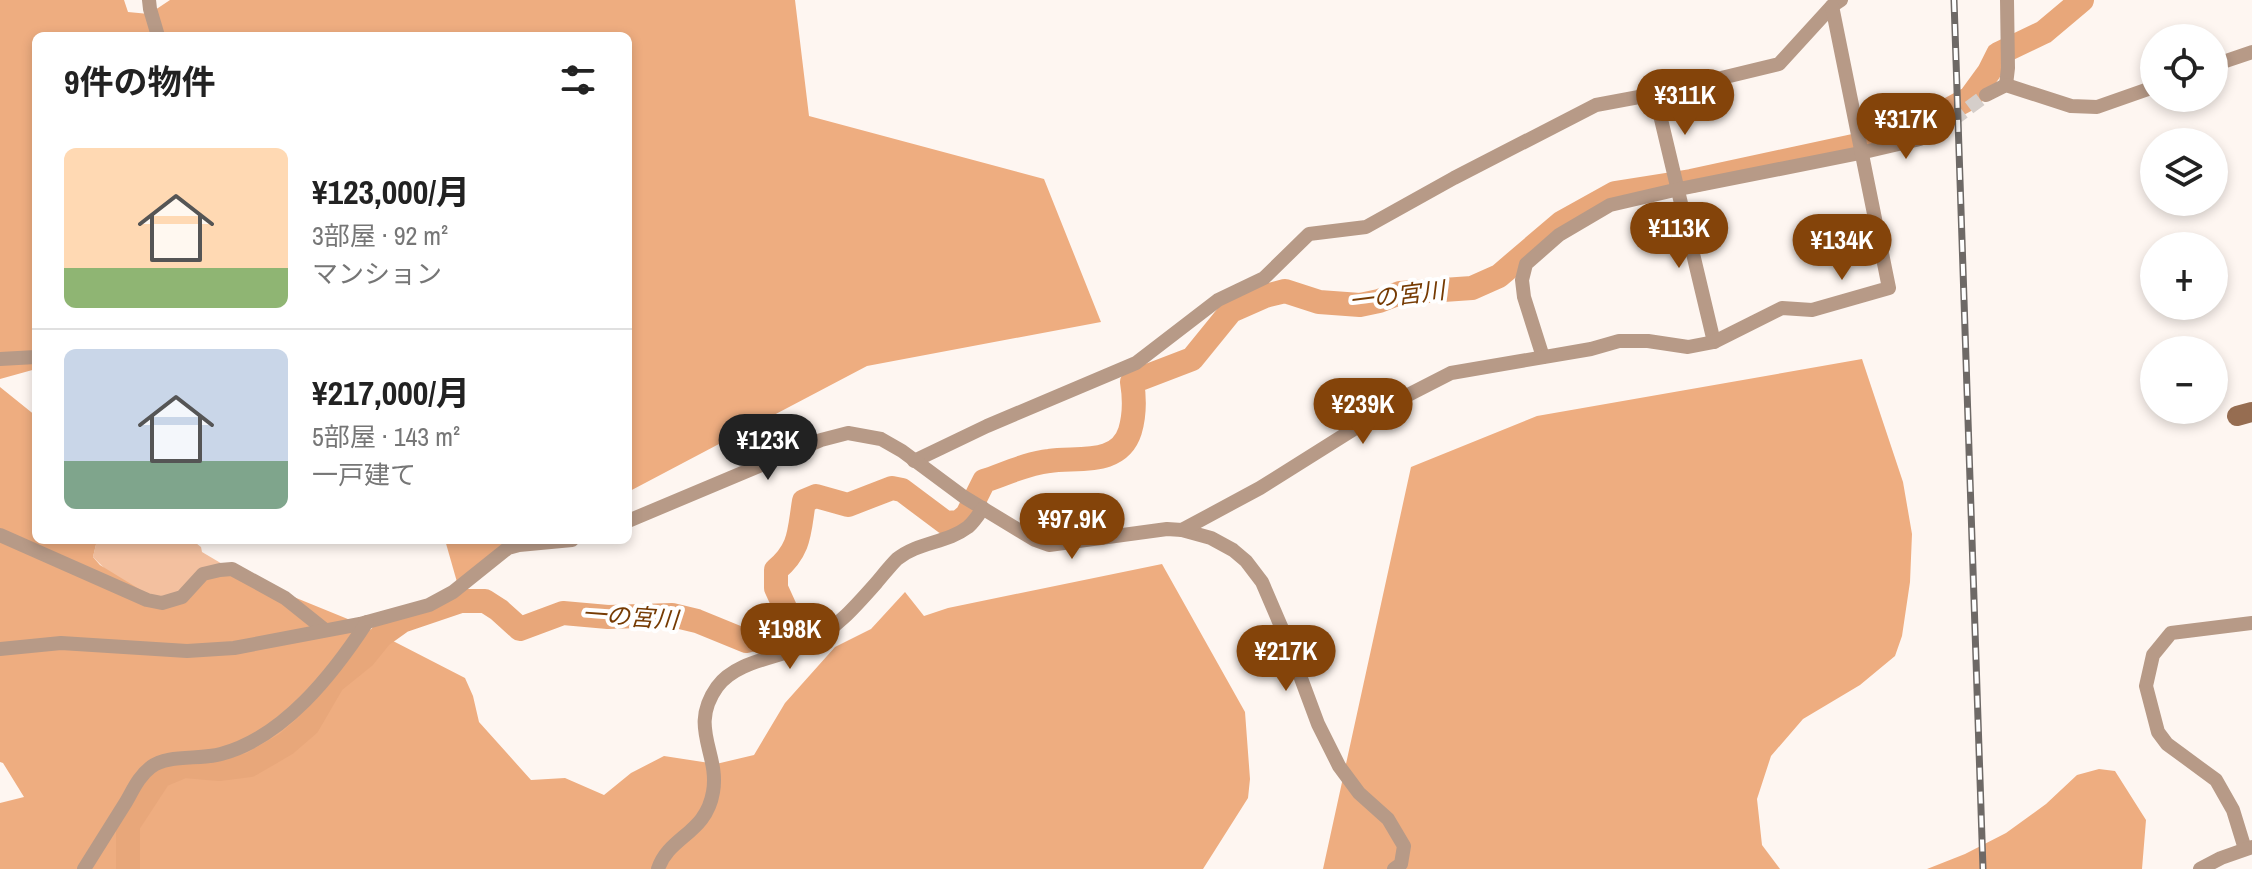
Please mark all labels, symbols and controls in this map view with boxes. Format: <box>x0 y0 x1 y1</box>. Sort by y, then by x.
map controls <box>2140 24 2228 424</box>
button: locate <box>2140 24 2228 112</box>
icon: filters <box>556 58 600 102</box>
text: 9件の物件 <box>64 59 216 105</box>
pin: ¥311K <box>1629 69 1741 137</box>
text: ¥311K <box>1654 77 1716 112</box>
pin: ¥317K <box>1850 93 1962 161</box>
text: ¥317K <box>1875 101 1937 136</box>
button: layers <box>2140 128 2228 216</box>
text: ¥123,000/月 <box>312 169 470 215</box>
icon: home <box>128 180 224 276</box>
pin: ¥113K <box>1623 202 1735 270</box>
text: ¥113K <box>1648 210 1710 245</box>
pin: ¥134K <box>1786 214 1898 282</box>
text: 3部屋 · 92 m² <box>312 218 448 253</box>
text: ¥134K <box>1811 222 1873 257</box>
button: + <box>2140 232 2228 320</box>
text: マンション <box>312 256 442 291</box>
water label: 一の宮川 <box>1347 273 1449 317</box>
button: − <box>2140 336 2228 424</box>
text: ¥217,000/月 <box>312 370 470 416</box>
pin: ¥239K <box>1307 378 1419 446</box>
icon: home <box>128 381 224 477</box>
text: ¥239K <box>1332 386 1394 421</box>
pin: ¥123K <box>712 414 824 482</box>
text: 5部屋 · 143 m² <box>312 419 460 454</box>
text: ¥123K <box>737 422 799 457</box>
text: 一戸建て <box>312 457 416 492</box>
pin: ¥97.9K <box>1007 493 1137 561</box>
text: ¥97.9K <box>1038 501 1106 536</box>
water label: 一の宮川 <box>581 597 682 636</box>
pin: ¥198K <box>734 603 846 671</box>
text: ¥198K <box>759 611 821 646</box>
pin: ¥217K <box>1230 625 1342 693</box>
text: ¥217K <box>1255 633 1317 668</box>

